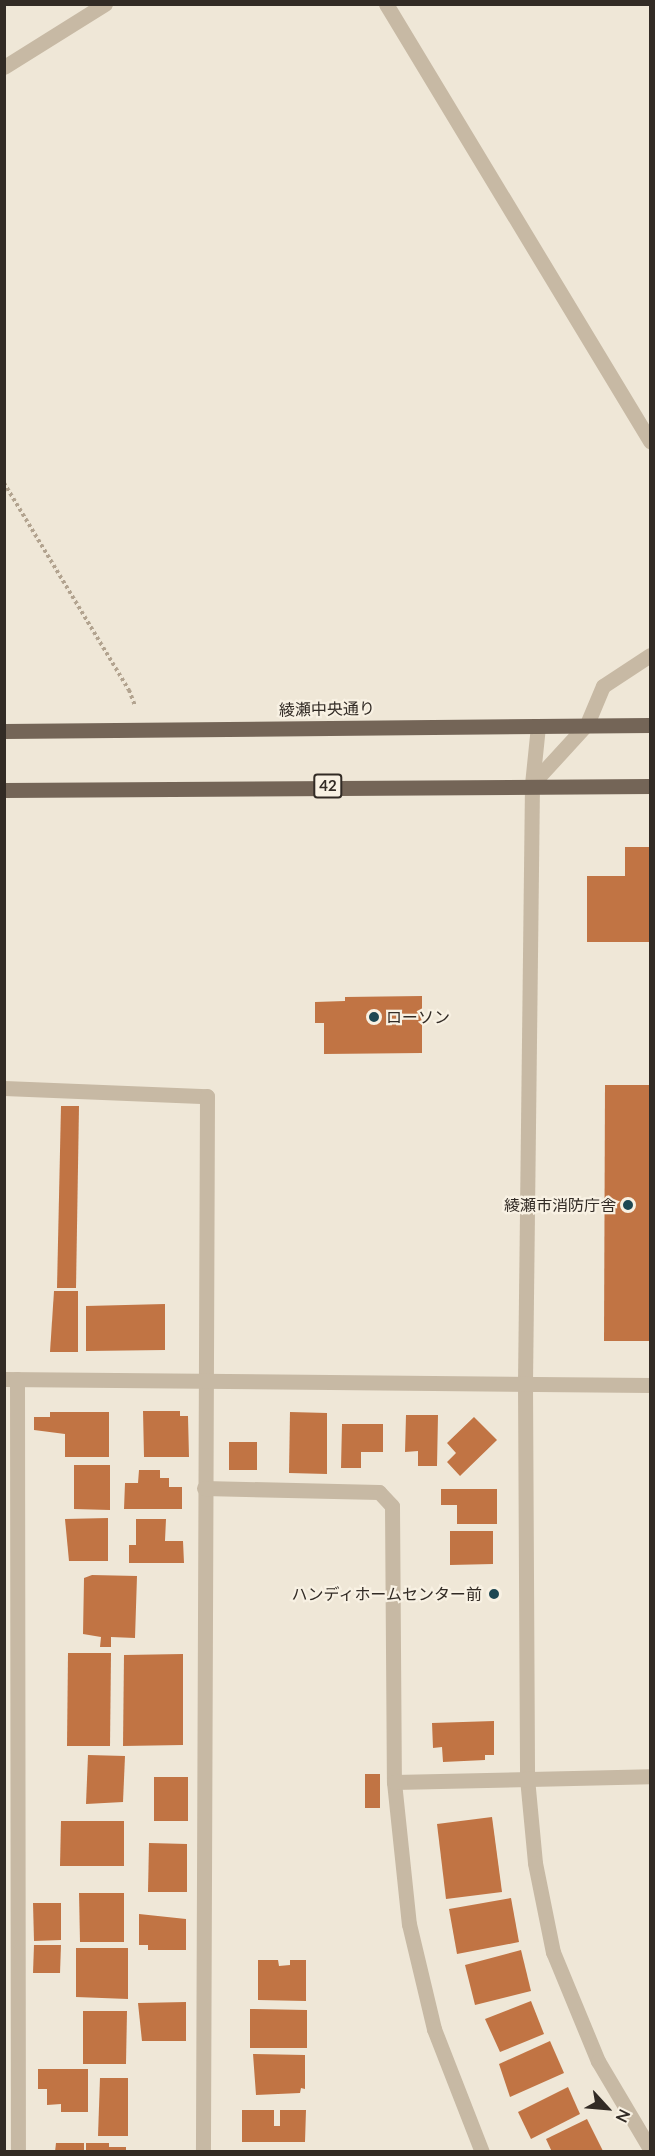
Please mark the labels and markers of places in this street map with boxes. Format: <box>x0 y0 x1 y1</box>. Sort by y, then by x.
place label: ローソン <box>386 1007 450 1027</box>
marker: ローソン <box>367 1010 381 1024</box>
place label: 綾瀬市消防庁舎 <box>504 1195 616 1215</box>
marker: 綾瀬市消防庁舎 <box>621 1198 635 1212</box>
place label: ハンディホームセンター前 <box>290 1584 482 1604</box>
marker: ハンディホームセンター前 <box>487 1587 501 1601</box>

